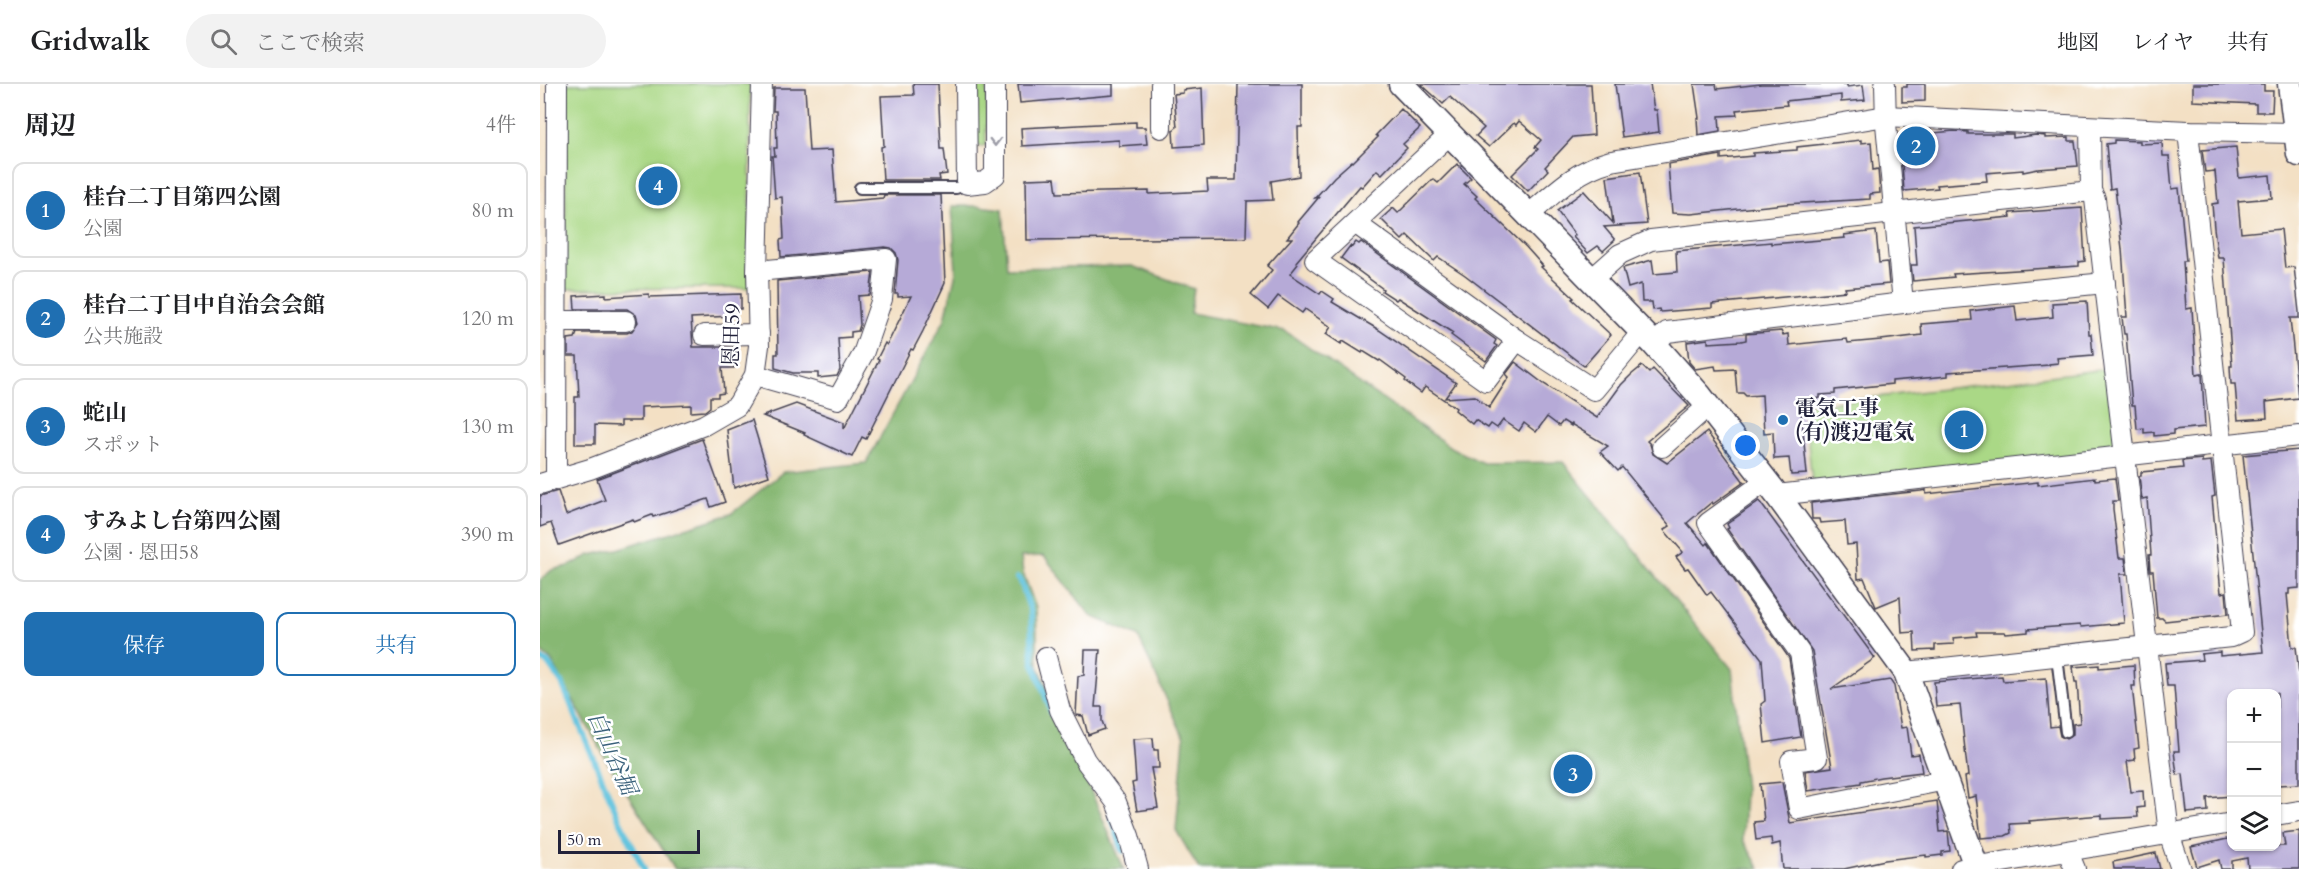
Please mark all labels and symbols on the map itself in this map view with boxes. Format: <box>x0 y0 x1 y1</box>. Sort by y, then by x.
pin: 2 <box>1896 124 1936 168</box>
one-way arrow <box>989 138 1001 147</box>
pin: 4 <box>638 164 678 208</box>
street label: 恩田59 <box>716 303 748 367</box>
place label: 電気工事 (有)渡辺電気 <box>1795 394 1914 447</box>
pin: 1 <box>1944 408 1984 452</box>
marker: 電気工事 (有)渡辺電気 <box>1776 413 1790 427</box>
your location <box>1731 431 1760 460</box>
water label: 白山谷掘 <box>580 707 645 802</box>
pin: 3 <box>1554 752 1592 796</box>
scale bar <box>558 827 700 854</box>

